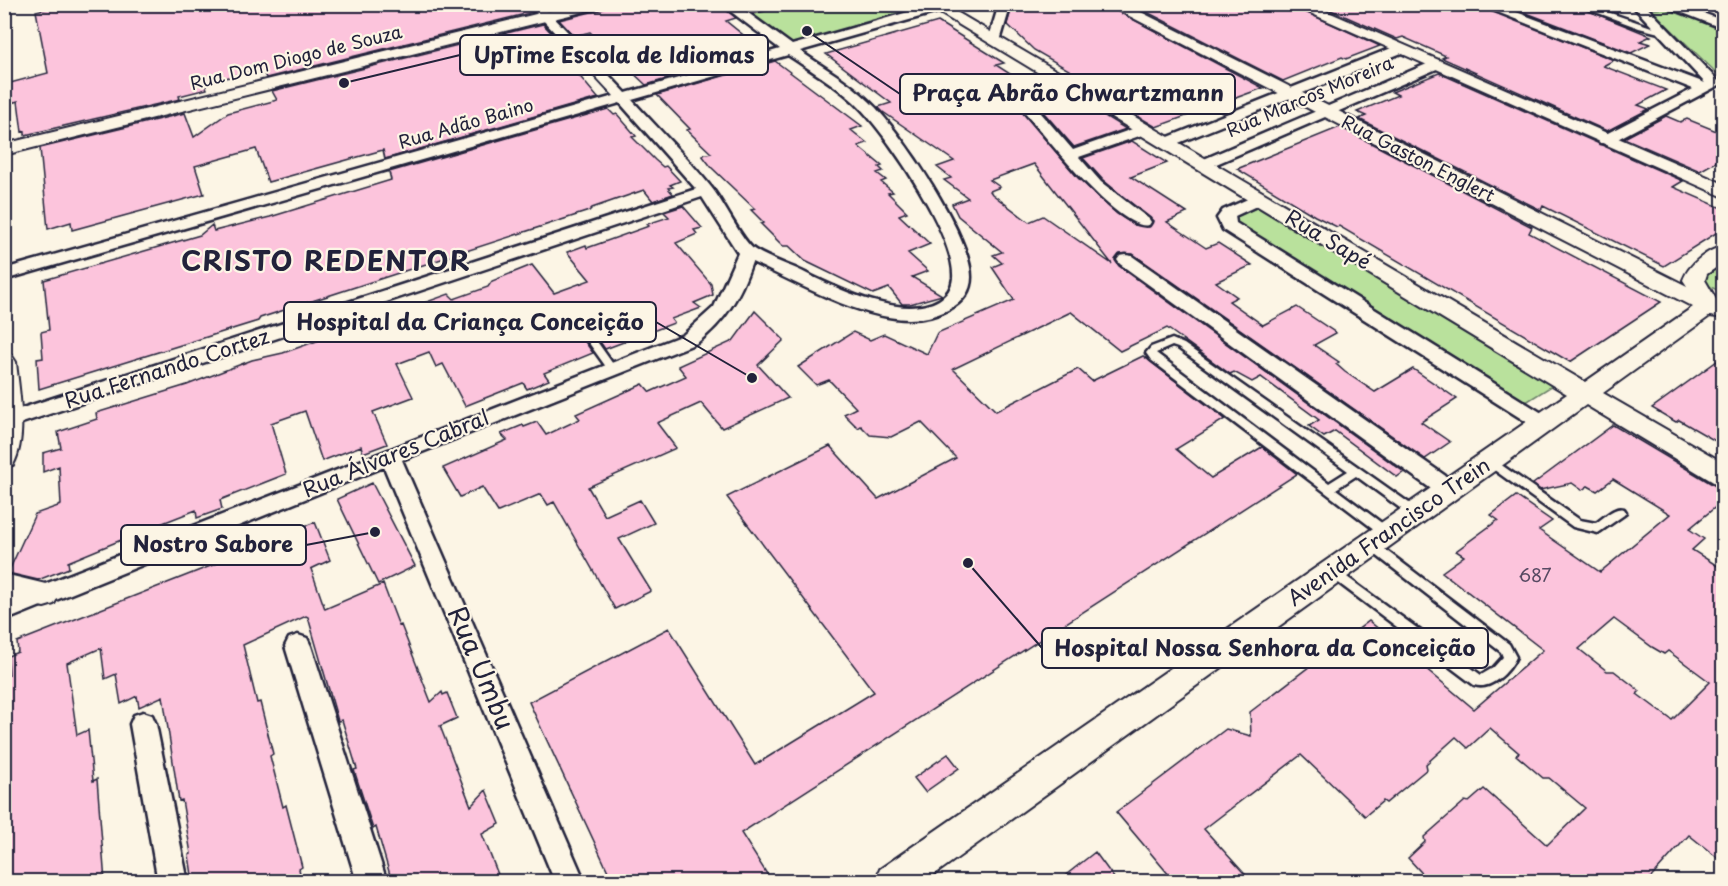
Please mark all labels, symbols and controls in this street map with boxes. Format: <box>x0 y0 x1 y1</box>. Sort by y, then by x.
street label: Rua Dom Diogo de Souza <box>187 17 405 96</box>
callout: UpTime Escola de Idiomas <box>460 35 768 75</box>
text: UpTime Escola de Idiomas <box>474 37 755 70</box>
street label: Rua Marcos Moreira <box>1222 48 1398 143</box>
callout: Praça Abrão Chwartzmann <box>900 74 1235 114</box>
text: Praça Abrão Chwartzmann <box>912 75 1224 108</box>
street label: Rua Adão Baino <box>395 90 536 155</box>
street label: Rua Gaston Englert <box>1337 107 1500 208</box>
street label: Rua Sapé <box>1280 200 1378 277</box>
district label: CRISTO REDENTOR <box>181 239 471 280</box>
callout: Hospital da Criança Conceição <box>284 302 656 342</box>
text: Hospital da Criança Conceição <box>296 304 644 337</box>
street label: Rua Fernando Cortez <box>60 319 273 415</box>
street label: Rua Álvares Cabral <box>297 400 493 504</box>
street label: Avenida Francisco Trein <box>1280 448 1496 613</box>
callout: Nostro Sabore <box>121 525 306 565</box>
text: Nostro Sabore <box>133 526 293 559</box>
house number: 687 <box>1518 561 1552 588</box>
street label: Rua Umbu <box>439 600 526 735</box>
callout: Hospital Nossa Senhora da Conceição <box>1042 628 1488 668</box>
text: Hospital Nossa Senhora da Conceição <box>1054 630 1476 663</box>

